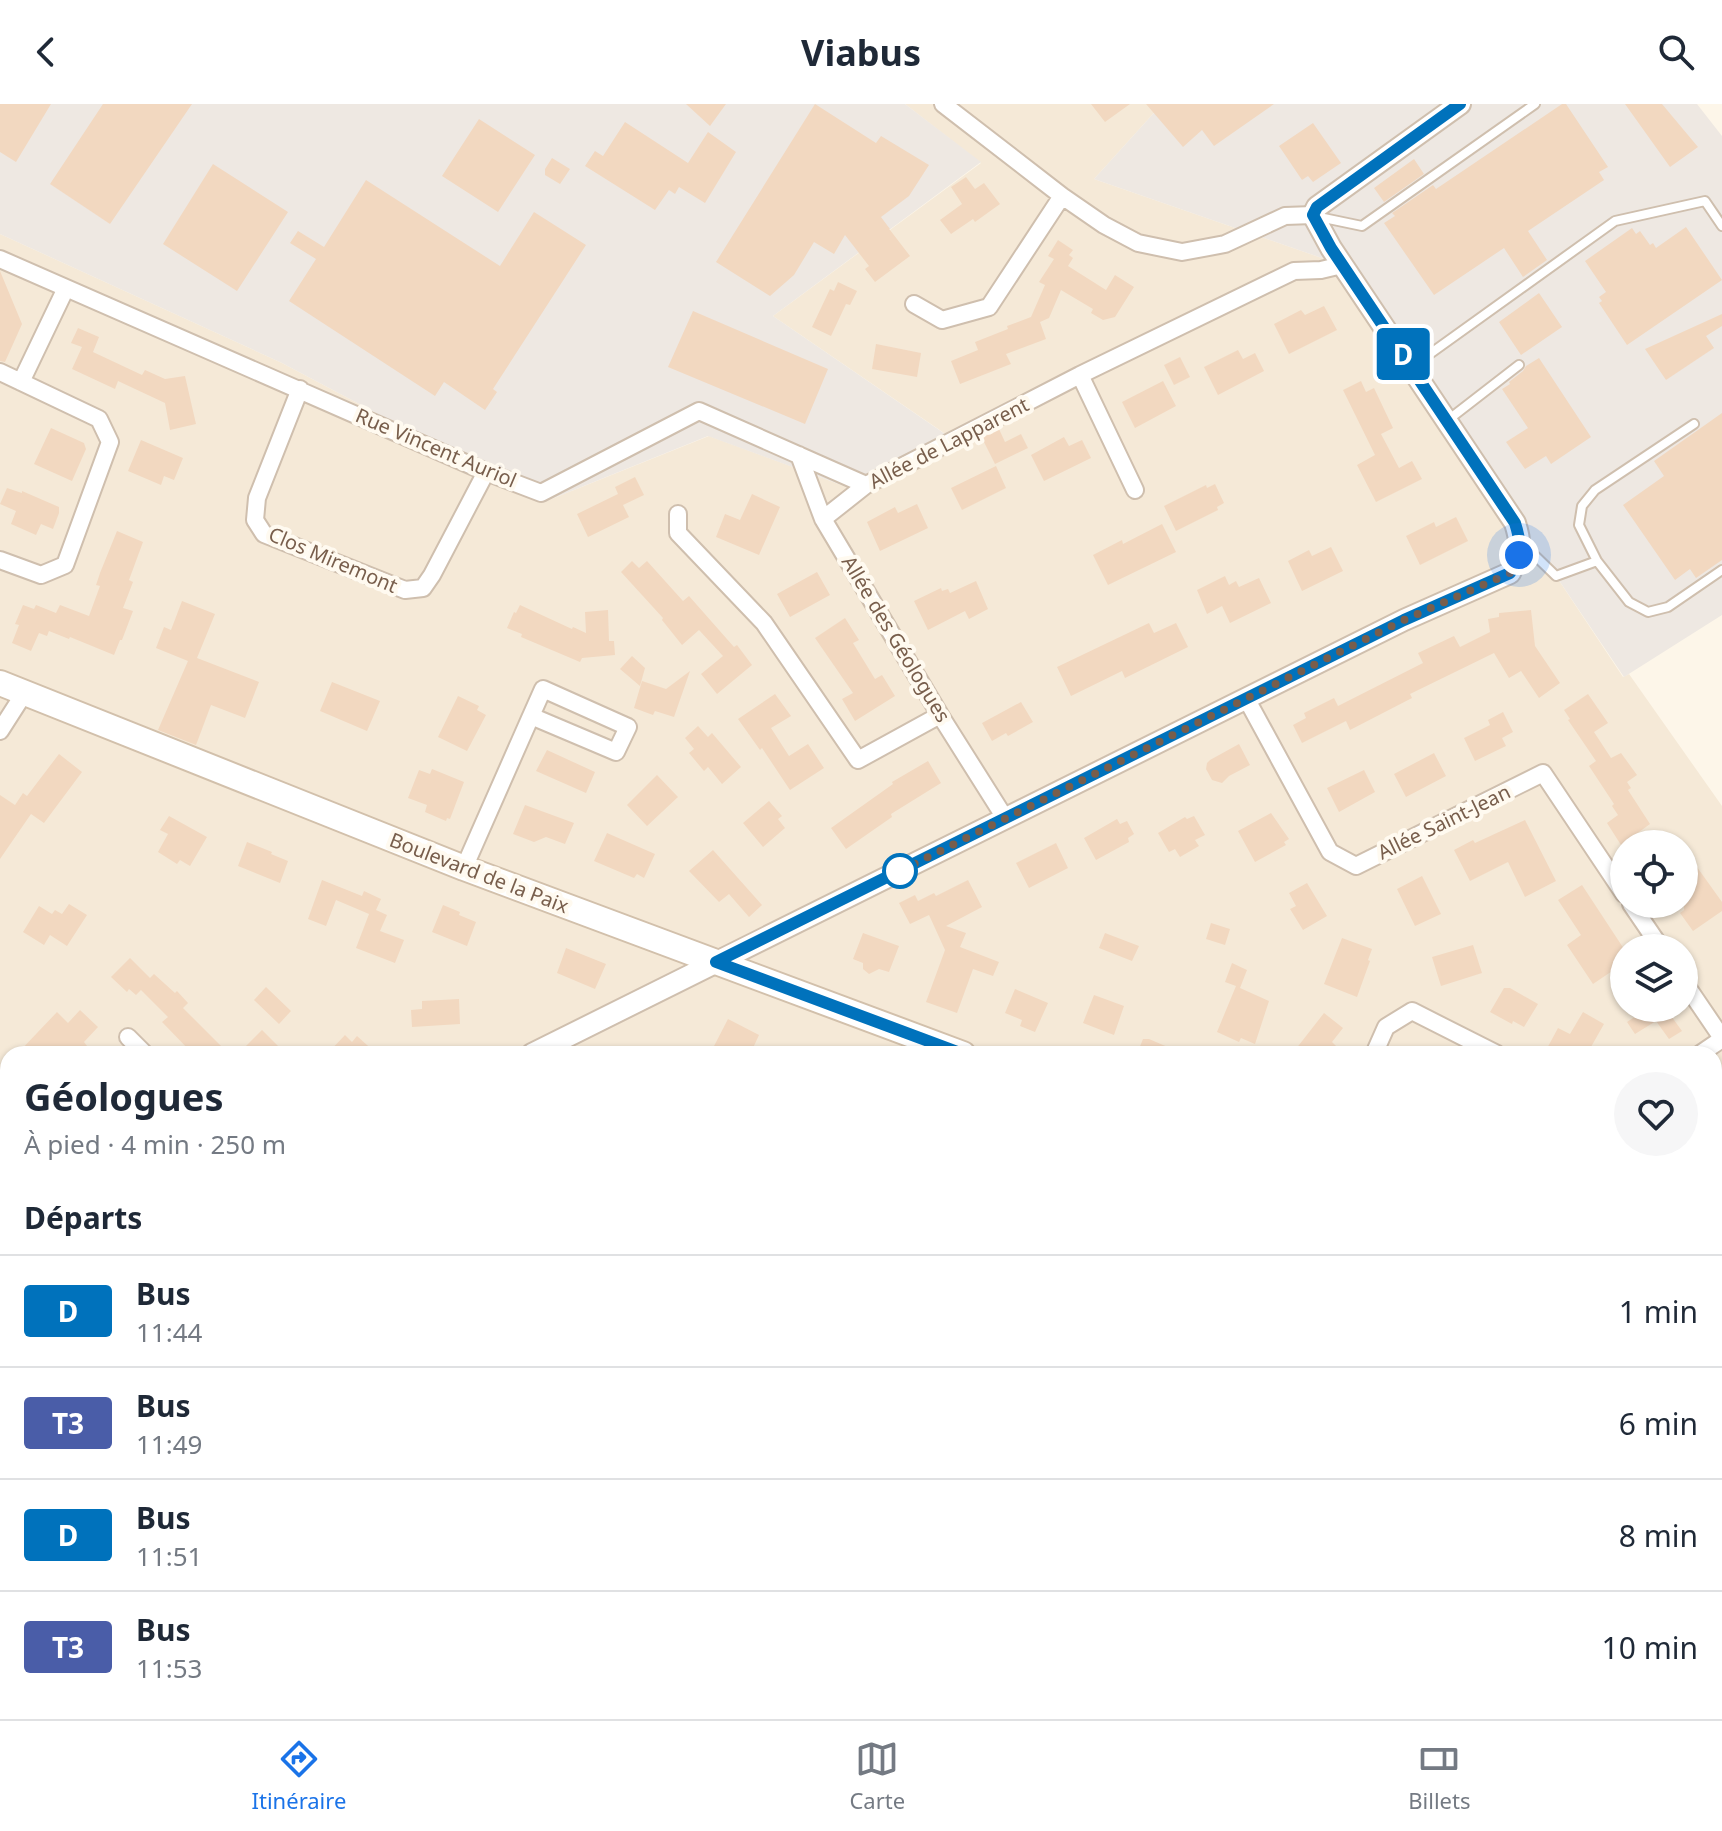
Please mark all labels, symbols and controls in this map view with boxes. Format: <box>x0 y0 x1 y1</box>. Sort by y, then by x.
text: Viabus <box>801 28 921 77</box>
icon: back <box>24 30 68 74</box>
icon: search <box>1654 30 1698 74</box>
line badge: D <box>1377 328 1429 380</box>
text: D <box>1393 335 1413 373</box>
street label: Allée de Lapparent <box>864 391 1033 495</box>
street label: Rue Vincent Auriol <box>352 401 521 494</box>
street label: Clos Miremont <box>265 520 402 599</box>
your location <box>1499 535 1539 575</box>
street label: Allée des Géologues <box>836 550 957 727</box>
street label: Allée Saint-Jean <box>1373 778 1515 865</box>
street label: Boulevard de la Paix <box>386 826 573 919</box>
map controls <box>1610 830 1698 1022</box>
button: locate <box>1610 830 1698 918</box>
unlabelled marker <box>883 854 917 888</box>
button: layers <box>1610 934 1698 1022</box>
text: Géologues <box>24 1070 224 1122</box>
button: heart <box>1614 1072 1698 1156</box>
text: À pied · 4 min · 250 m <box>24 1126 286 1162</box>
text: Départs <box>24 1197 142 1238</box>
text: Bus <box>136 1273 191 1314</box>
text: 1 min <box>1619 1291 1698 1332</box>
text: D <box>58 1292 78 1330</box>
text: 11:44 <box>136 1314 202 1350</box>
text: Bus <box>136 1385 191 1426</box>
text: 6 min <box>1619 1403 1698 1444</box>
text: T3 <box>52 1404 84 1442</box>
text: 11:49 <box>136 1426 202 1462</box>
text: Bus <box>136 1497 191 1538</box>
text: 8 min <box>1619 1515 1698 1556</box>
text: D <box>58 1516 78 1554</box>
text: 11:51 <box>136 1538 202 1574</box>
text: Bus <box>136 1609 191 1650</box>
text: 10 min <box>1602 1627 1698 1668</box>
text: T3 <box>52 1628 84 1666</box>
text: 11:53 <box>136 1650 202 1686</box>
tab: Itinéraire <box>252 1737 346 1815</box>
tab: Carte <box>849 1737 905 1815</box>
tab: Billets <box>1408 1737 1470 1815</box>

